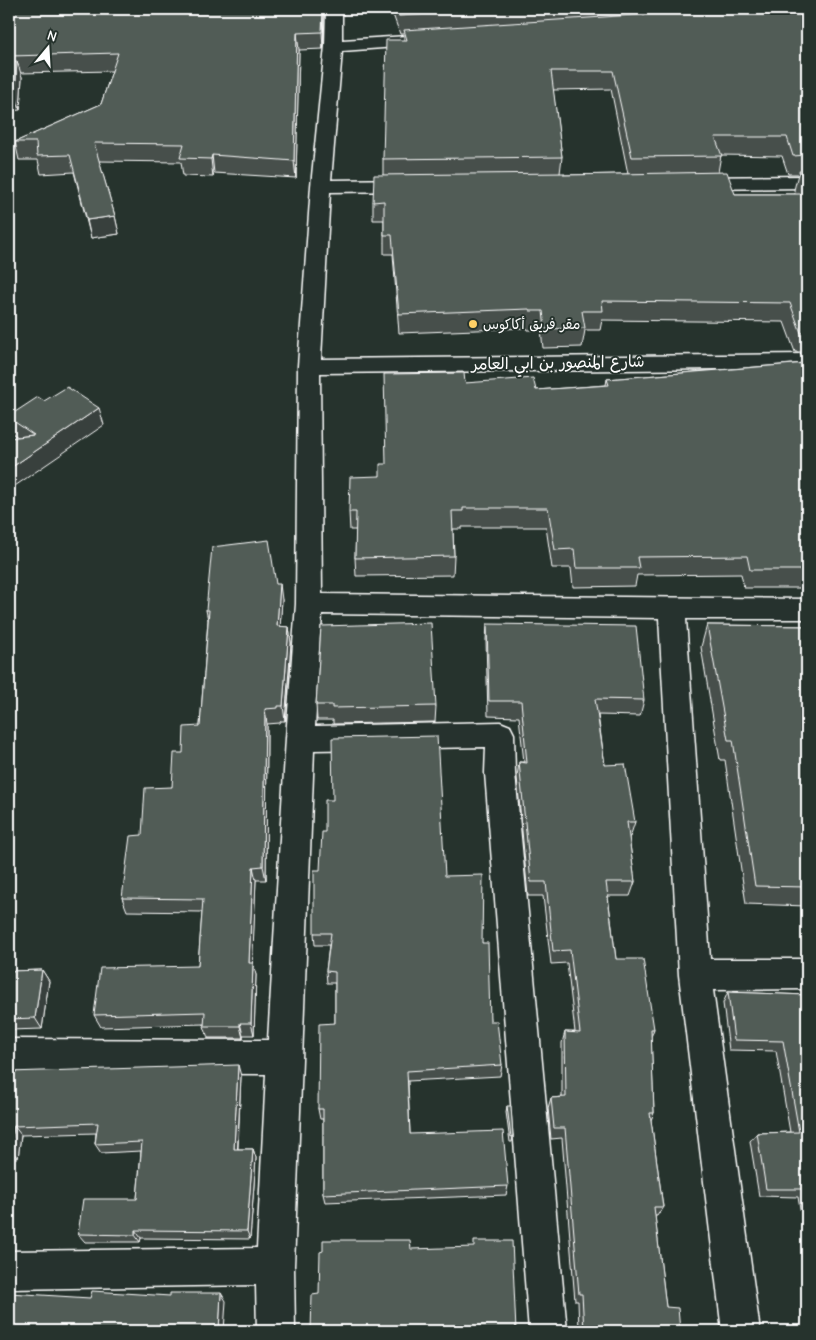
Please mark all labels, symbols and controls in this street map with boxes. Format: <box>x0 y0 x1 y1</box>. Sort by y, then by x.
north arrow <box>22 22 72 72</box>
text: N <box>45 27 59 46</box>
place label: مقر فريق أكاكوس <box>483 316 580 334</box>
marker: مقر فريق أكاكوس <box>467 318 479 330</box>
street label: شارع المنصور بن ابي العامر <box>469 352 645 379</box>

